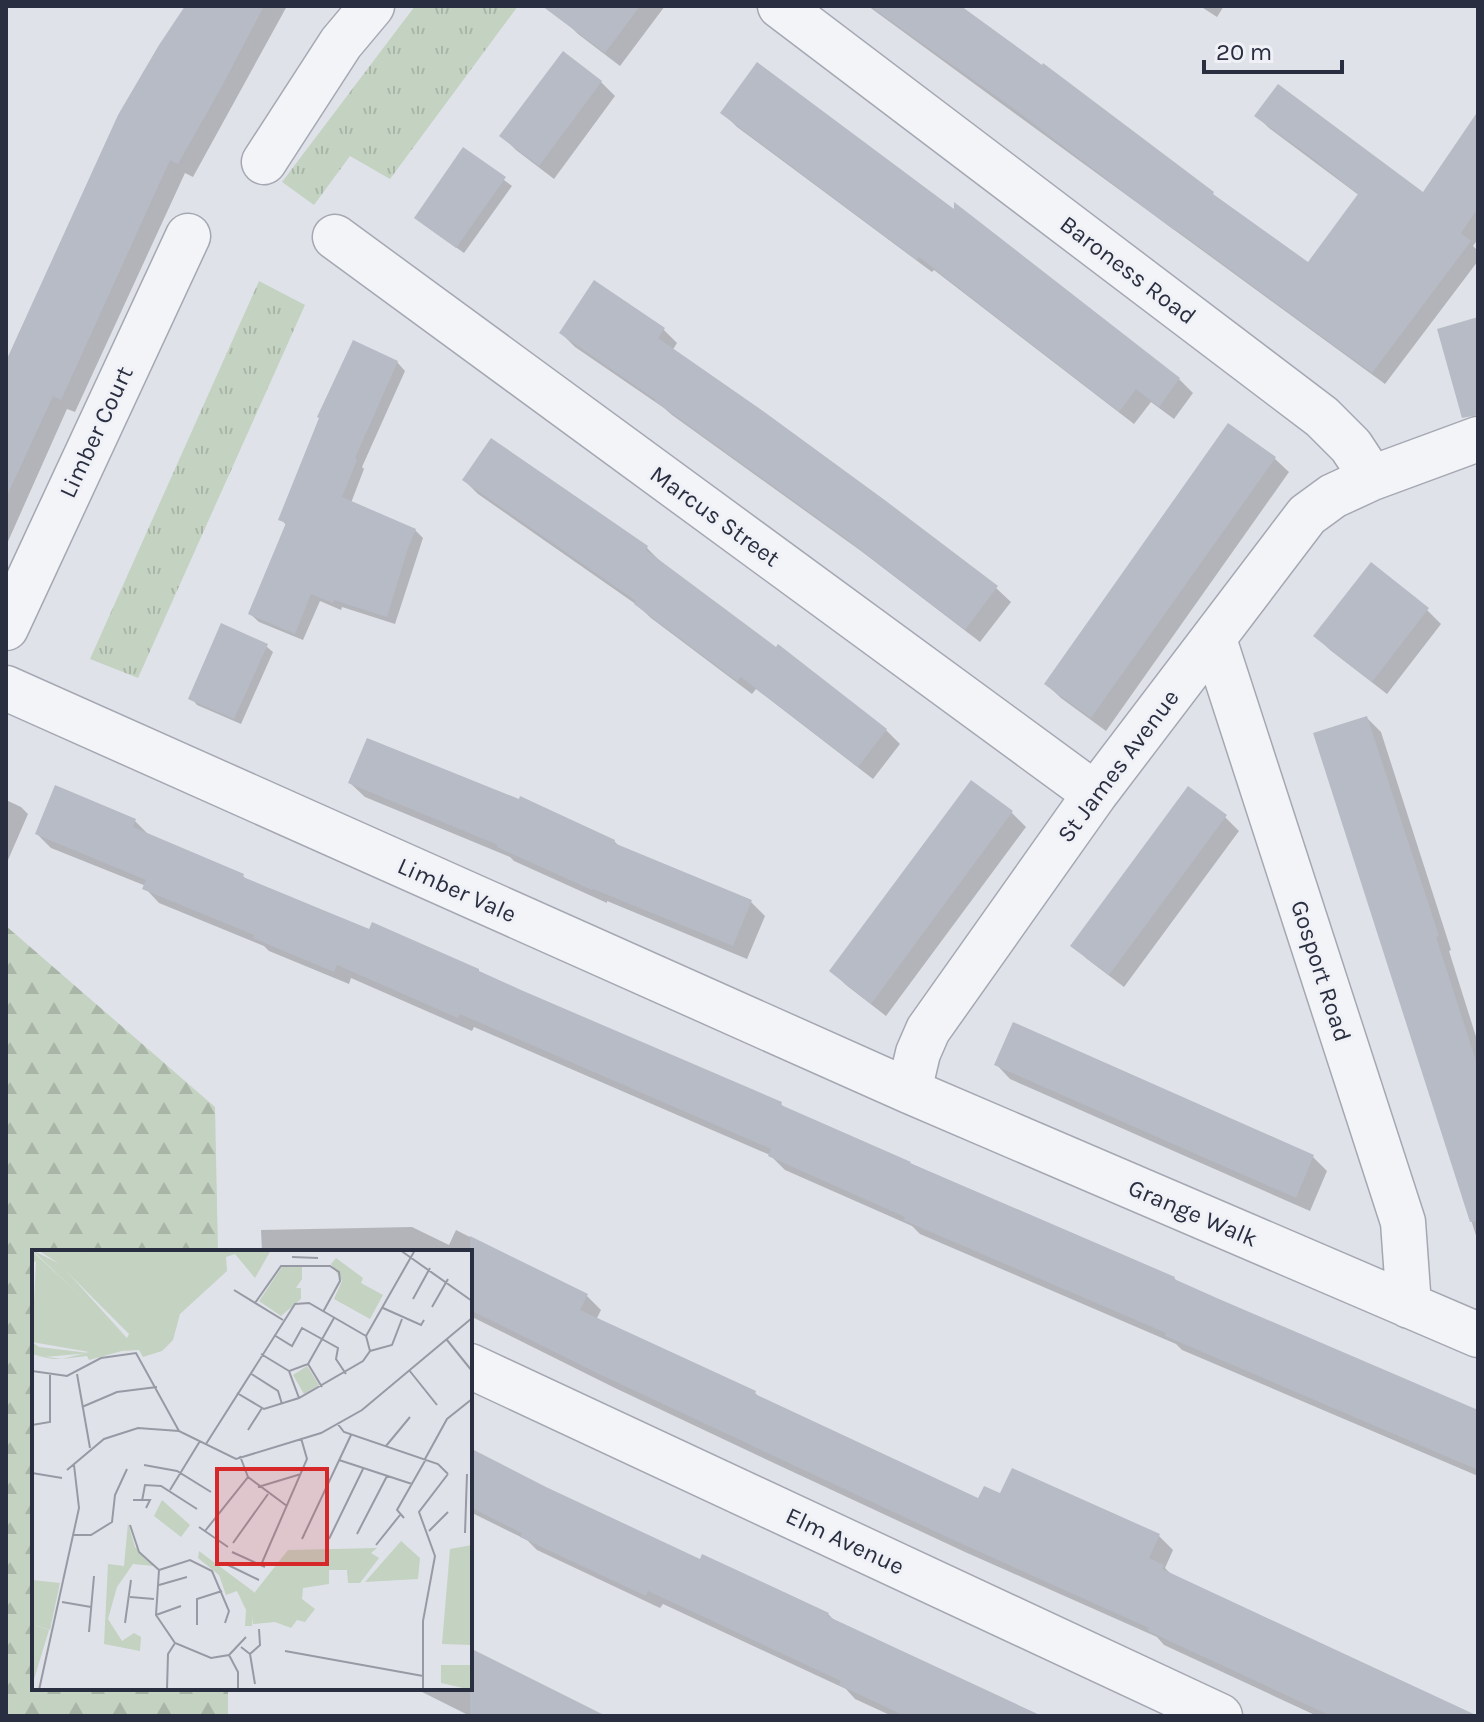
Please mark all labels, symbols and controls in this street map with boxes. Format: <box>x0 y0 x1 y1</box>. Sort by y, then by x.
scale bar <box>1204 24 1342 74</box>
text: 20 m <box>1216 38 1272 66</box>
street label: Baroness Road <box>1055 210 1201 330</box>
street label: Limber Court <box>53 362 139 502</box>
street label: Marcus Street <box>645 460 785 572</box>
street label: St James Avenue <box>1051 684 1185 848</box>
street label: Limber Vale <box>393 851 521 929</box>
street label: Gosport Road <box>1285 897 1357 1045</box>
street label: Grange Walk <box>1124 1173 1262 1253</box>
inset map <box>32 1250 472 1690</box>
street label: Elm Avenue <box>781 1501 909 1581</box>

